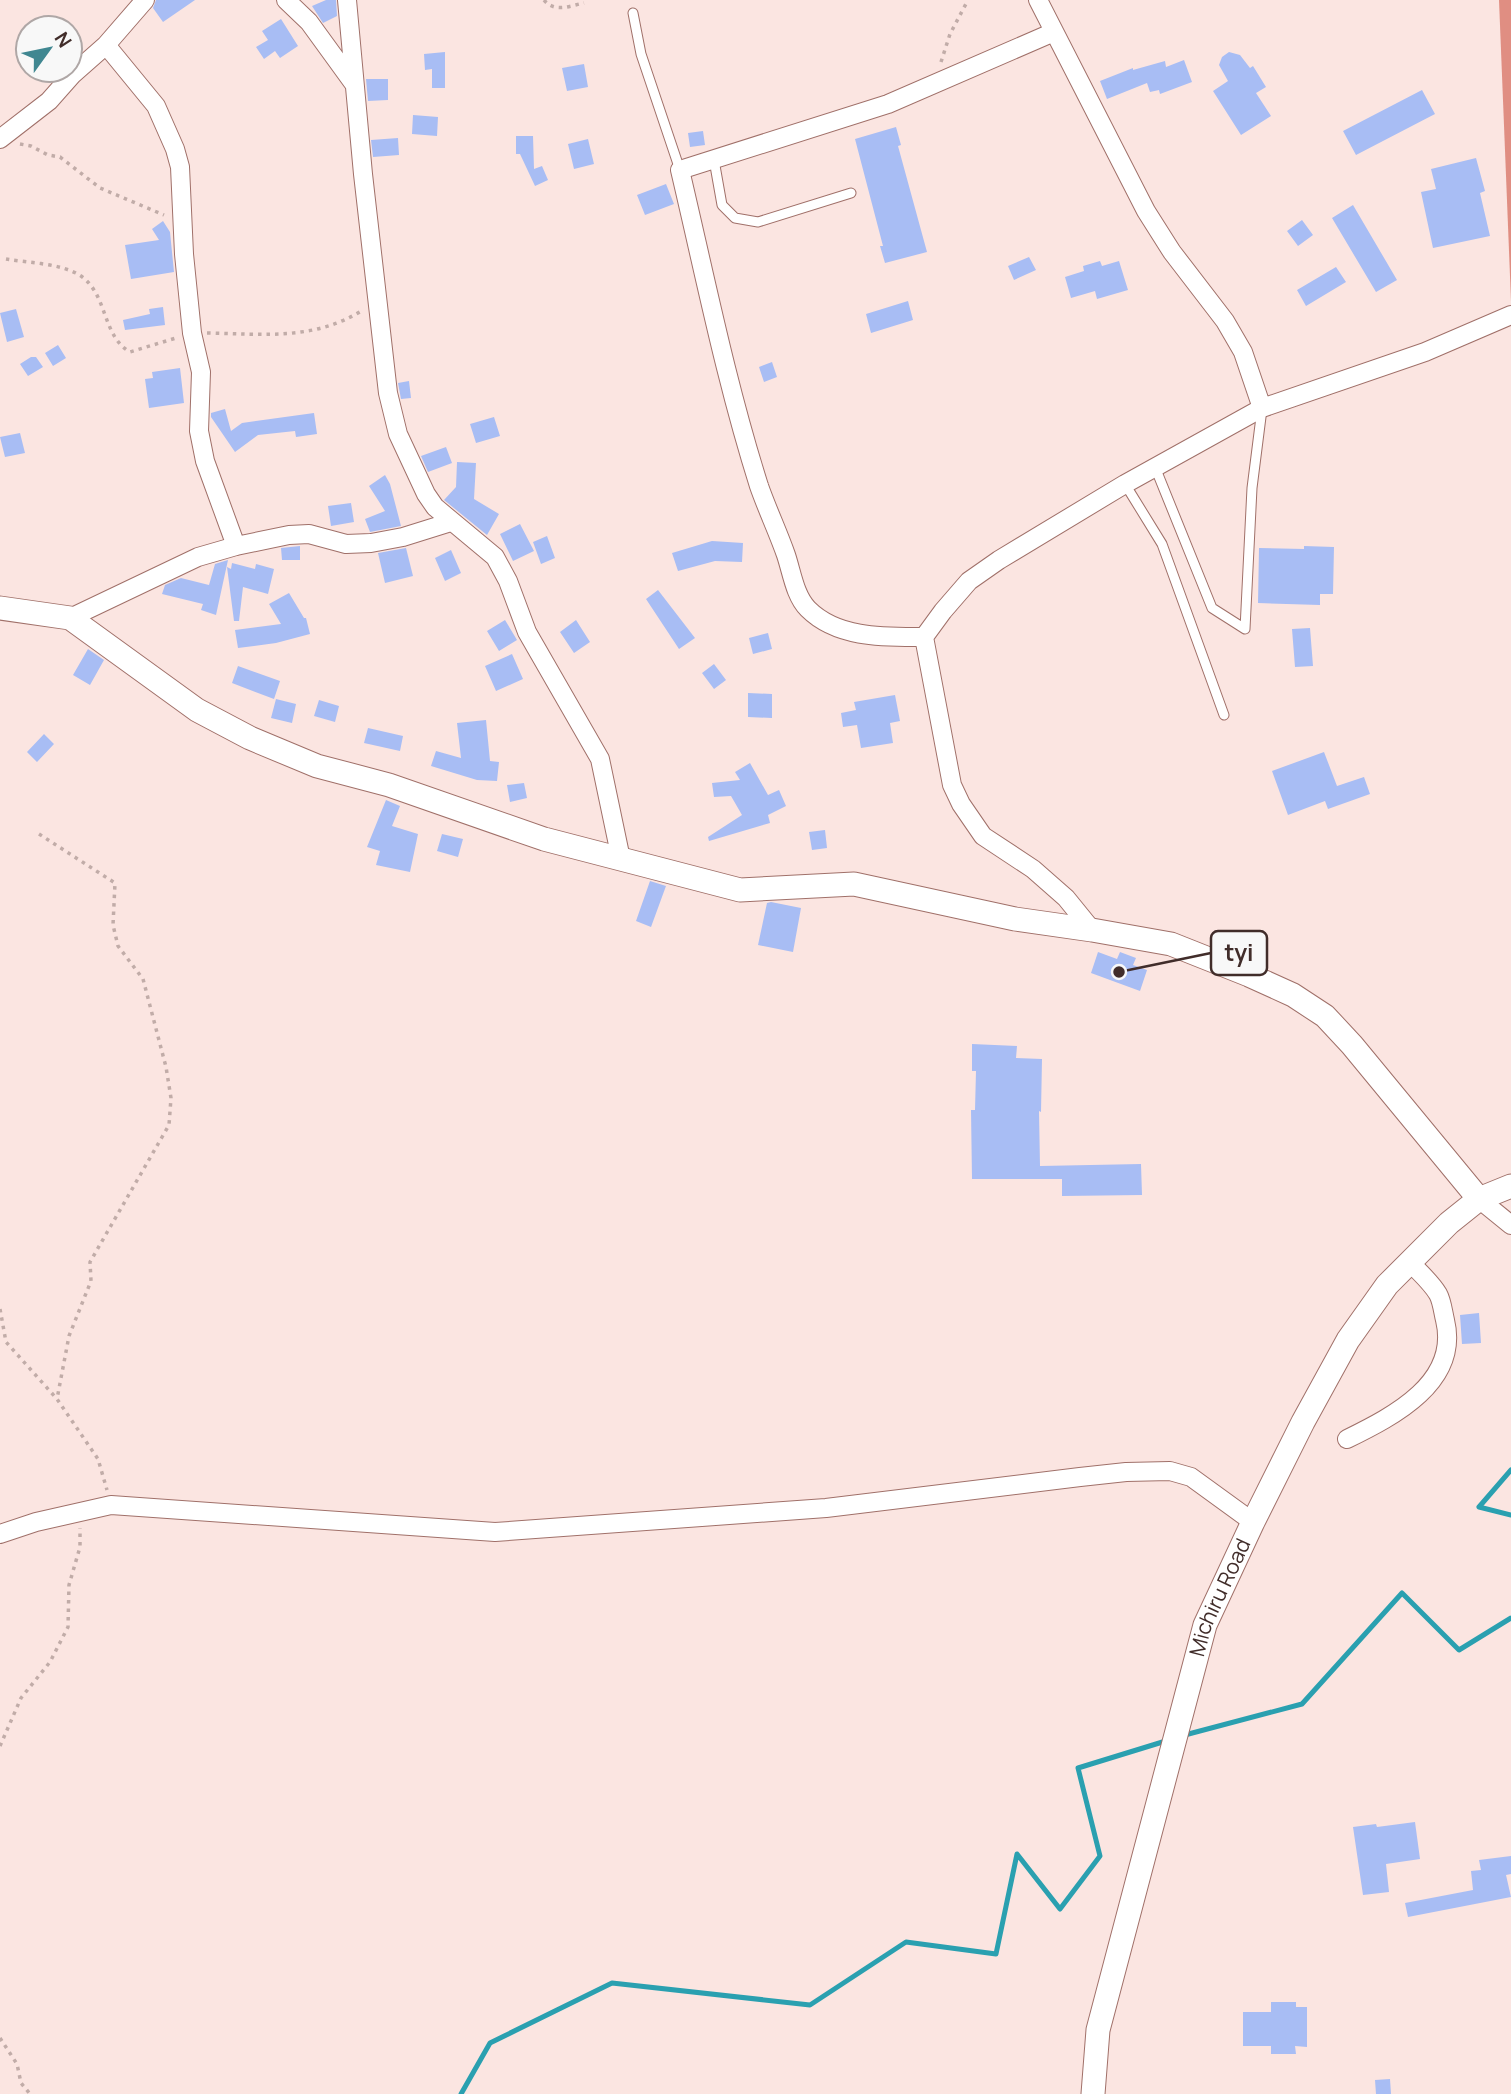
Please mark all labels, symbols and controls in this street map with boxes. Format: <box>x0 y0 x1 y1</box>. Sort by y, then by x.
north arrow <box>14 14 84 84</box>
text: N <box>49 27 78 53</box>
callout: tyi <box>1211 931 1267 975</box>
text: tyi <box>1225 936 1253 968</box>
street label: Michiru Road <box>1182 1534 1256 1659</box>

